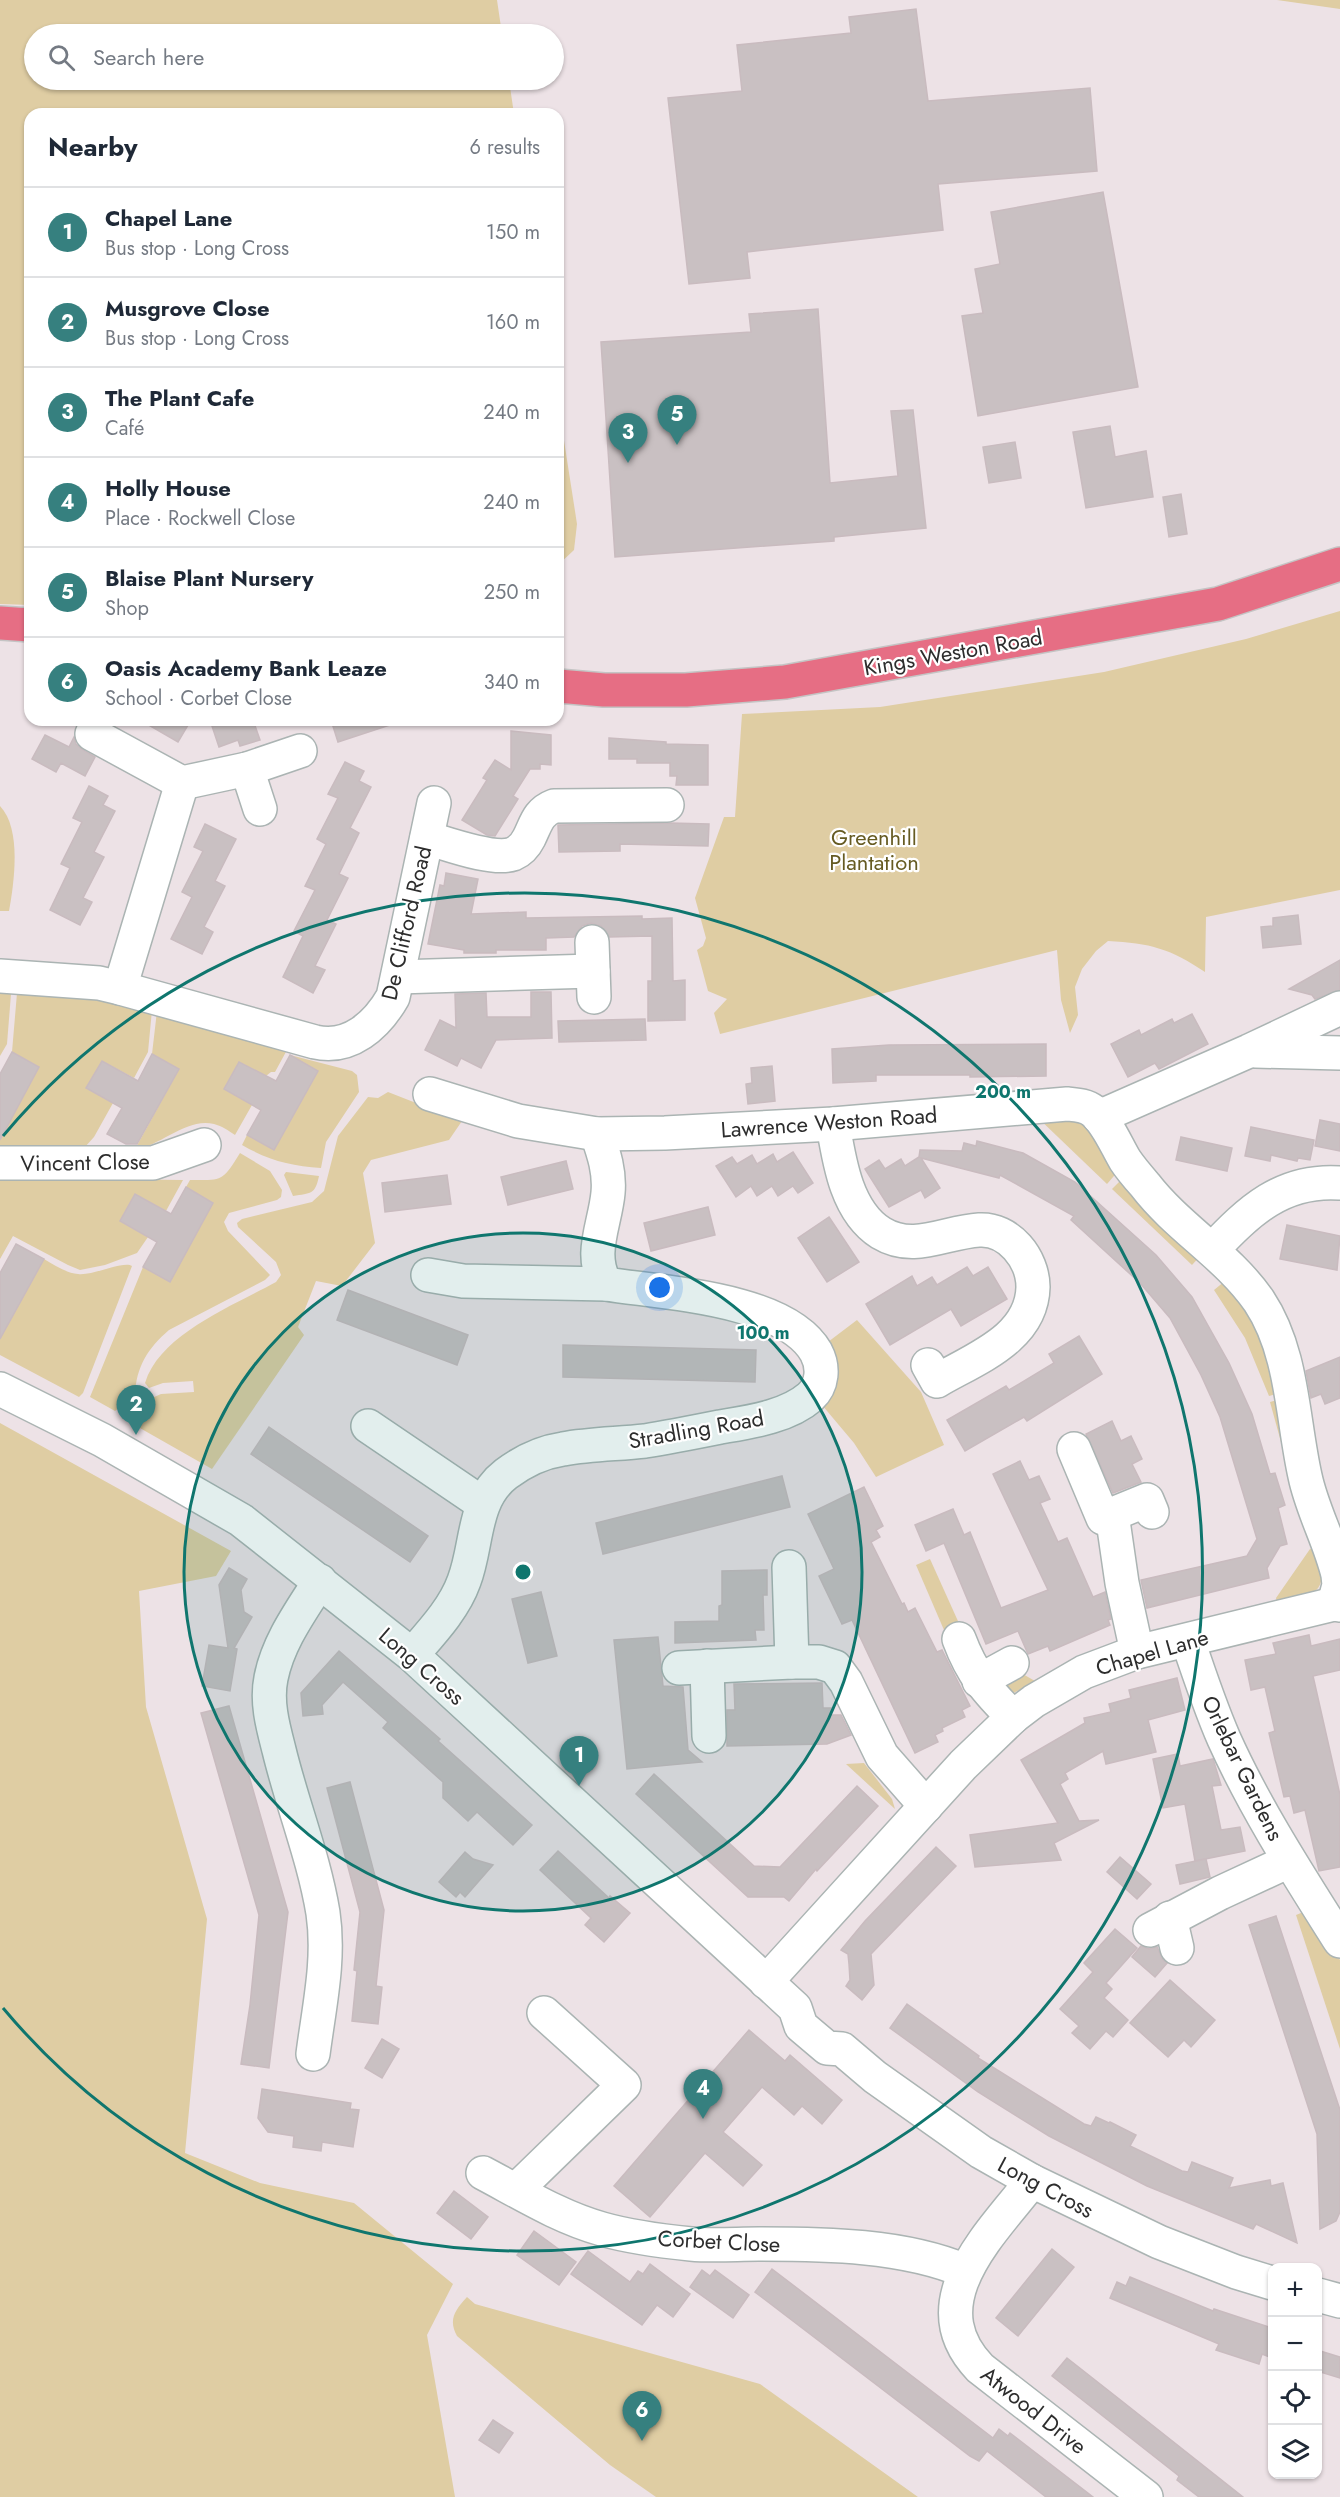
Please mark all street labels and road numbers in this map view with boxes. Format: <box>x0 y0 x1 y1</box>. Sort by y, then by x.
street label: Kings Weston Road <box>861 621 1045 683</box>
street label: De Clifford Road <box>373 843 439 1003</box>
street label: Lawrence Weston Road <box>720 1098 938 1146</box>
street label: Vincent Close <box>20 1145 150 1179</box>
street label: Stradling Road <box>626 1401 766 1457</box>
street label: Long Cross <box>372 1620 472 1712</box>
street label: Chapel Lane <box>1092 1621 1212 1683</box>
street label: Orlebar Gardens <box>1194 1690 1292 1846</box>
street label: Long Cross <box>992 2148 1100 2226</box>
street label: Corbet Close <box>657 2222 781 2260</box>
street label: Atwood Drive <box>974 2358 1094 2462</box>

